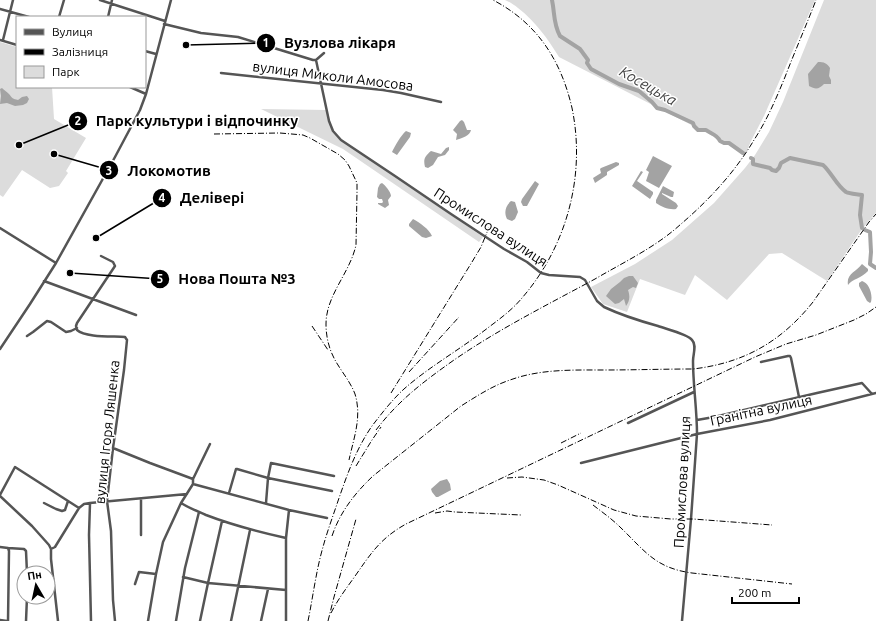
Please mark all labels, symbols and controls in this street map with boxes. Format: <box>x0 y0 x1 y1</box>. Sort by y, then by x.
legend <box>16 16 146 88</box>
text: Вулиця <box>52 25 93 38</box>
callout: Вузлова лікаря <box>256 29 404 56</box>
text: Вузлова лікаря <box>284 34 396 51</box>
text: 1 <box>263 36 269 49</box>
text: Залізниця <box>52 45 108 58</box>
street label: вулиця Миколи Амосова <box>252 58 414 94</box>
water label: Косецька <box>617 62 680 109</box>
text: Парк <box>52 65 80 78</box>
callout: Парк культури і відпочинку <box>68 107 307 134</box>
text: Парк культури і відпочинку <box>96 112 298 129</box>
text: 2 <box>75 114 82 127</box>
callout: Локомотив <box>99 157 218 184</box>
text: Локомотив <box>127 162 211 179</box>
text: 3 <box>106 164 112 177</box>
callout: Делівері <box>152 184 253 211</box>
street label: Промислова вулиця <box>431 184 551 270</box>
text: Делівері <box>180 189 244 206</box>
text: 4 <box>159 191 166 204</box>
callout: Нова Пошта №3 <box>150 265 303 292</box>
text: Нова Пошта №3 <box>178 270 296 287</box>
text: 5 <box>157 272 164 285</box>
street label: вулиця Ігоря Ляшенка <box>91 359 123 505</box>
street label: Гранітна вулиця <box>708 391 814 429</box>
street label: Промислова вулиця <box>671 416 693 548</box>
north arrow <box>16 565 56 605</box>
text: Пн <box>26 568 42 582</box>
scale bar <box>732 579 799 605</box>
text: 200 m <box>738 586 771 599</box>

